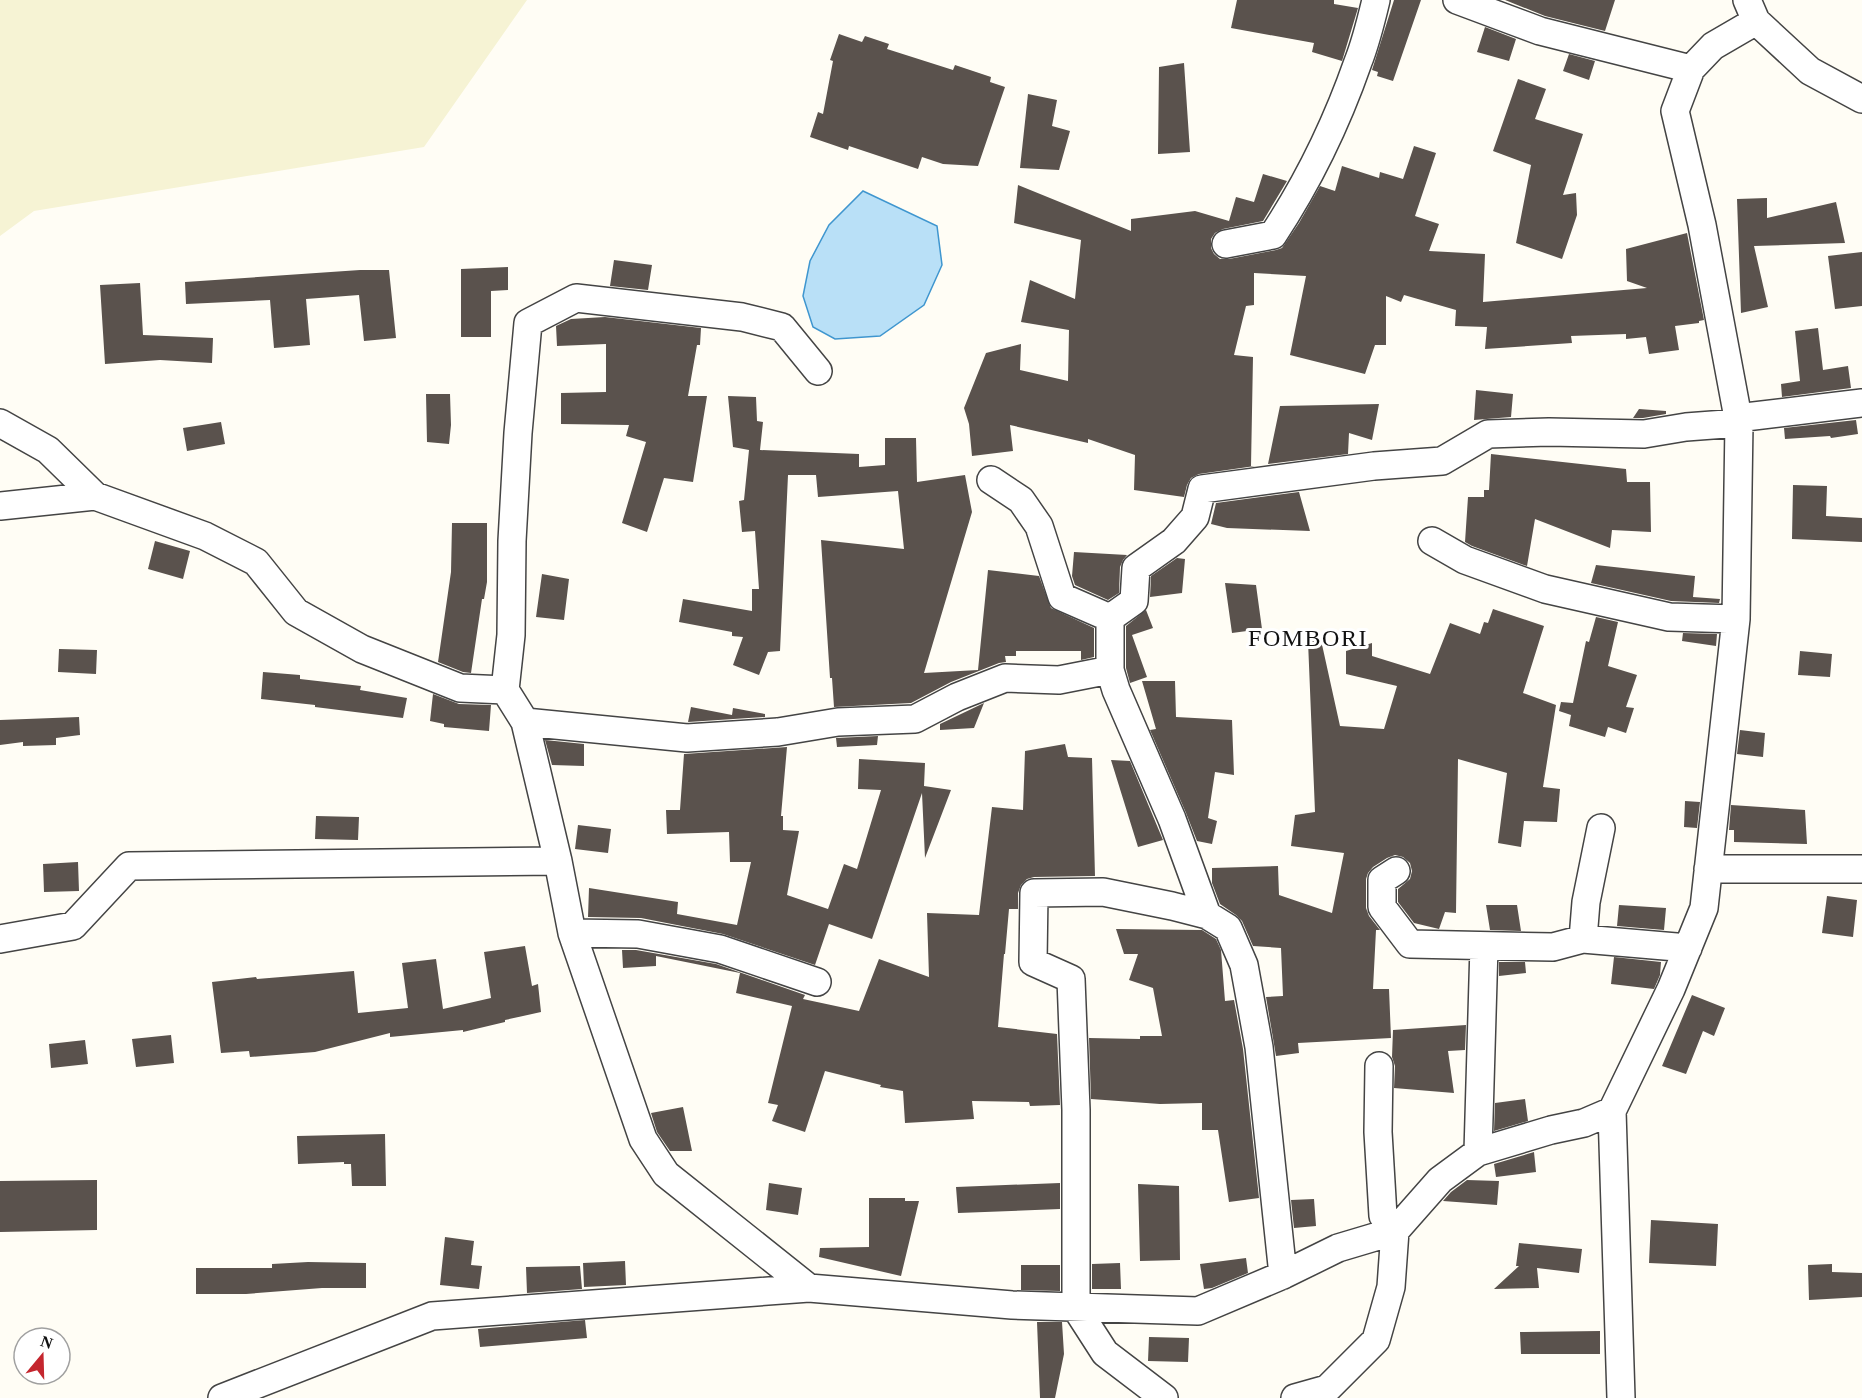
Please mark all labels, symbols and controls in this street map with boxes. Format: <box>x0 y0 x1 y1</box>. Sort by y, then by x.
district label: FOMBORI <box>1248 625 1368 651</box>
north arrow <box>12 1326 72 1386</box>
text: N <box>38 1332 55 1352</box>

